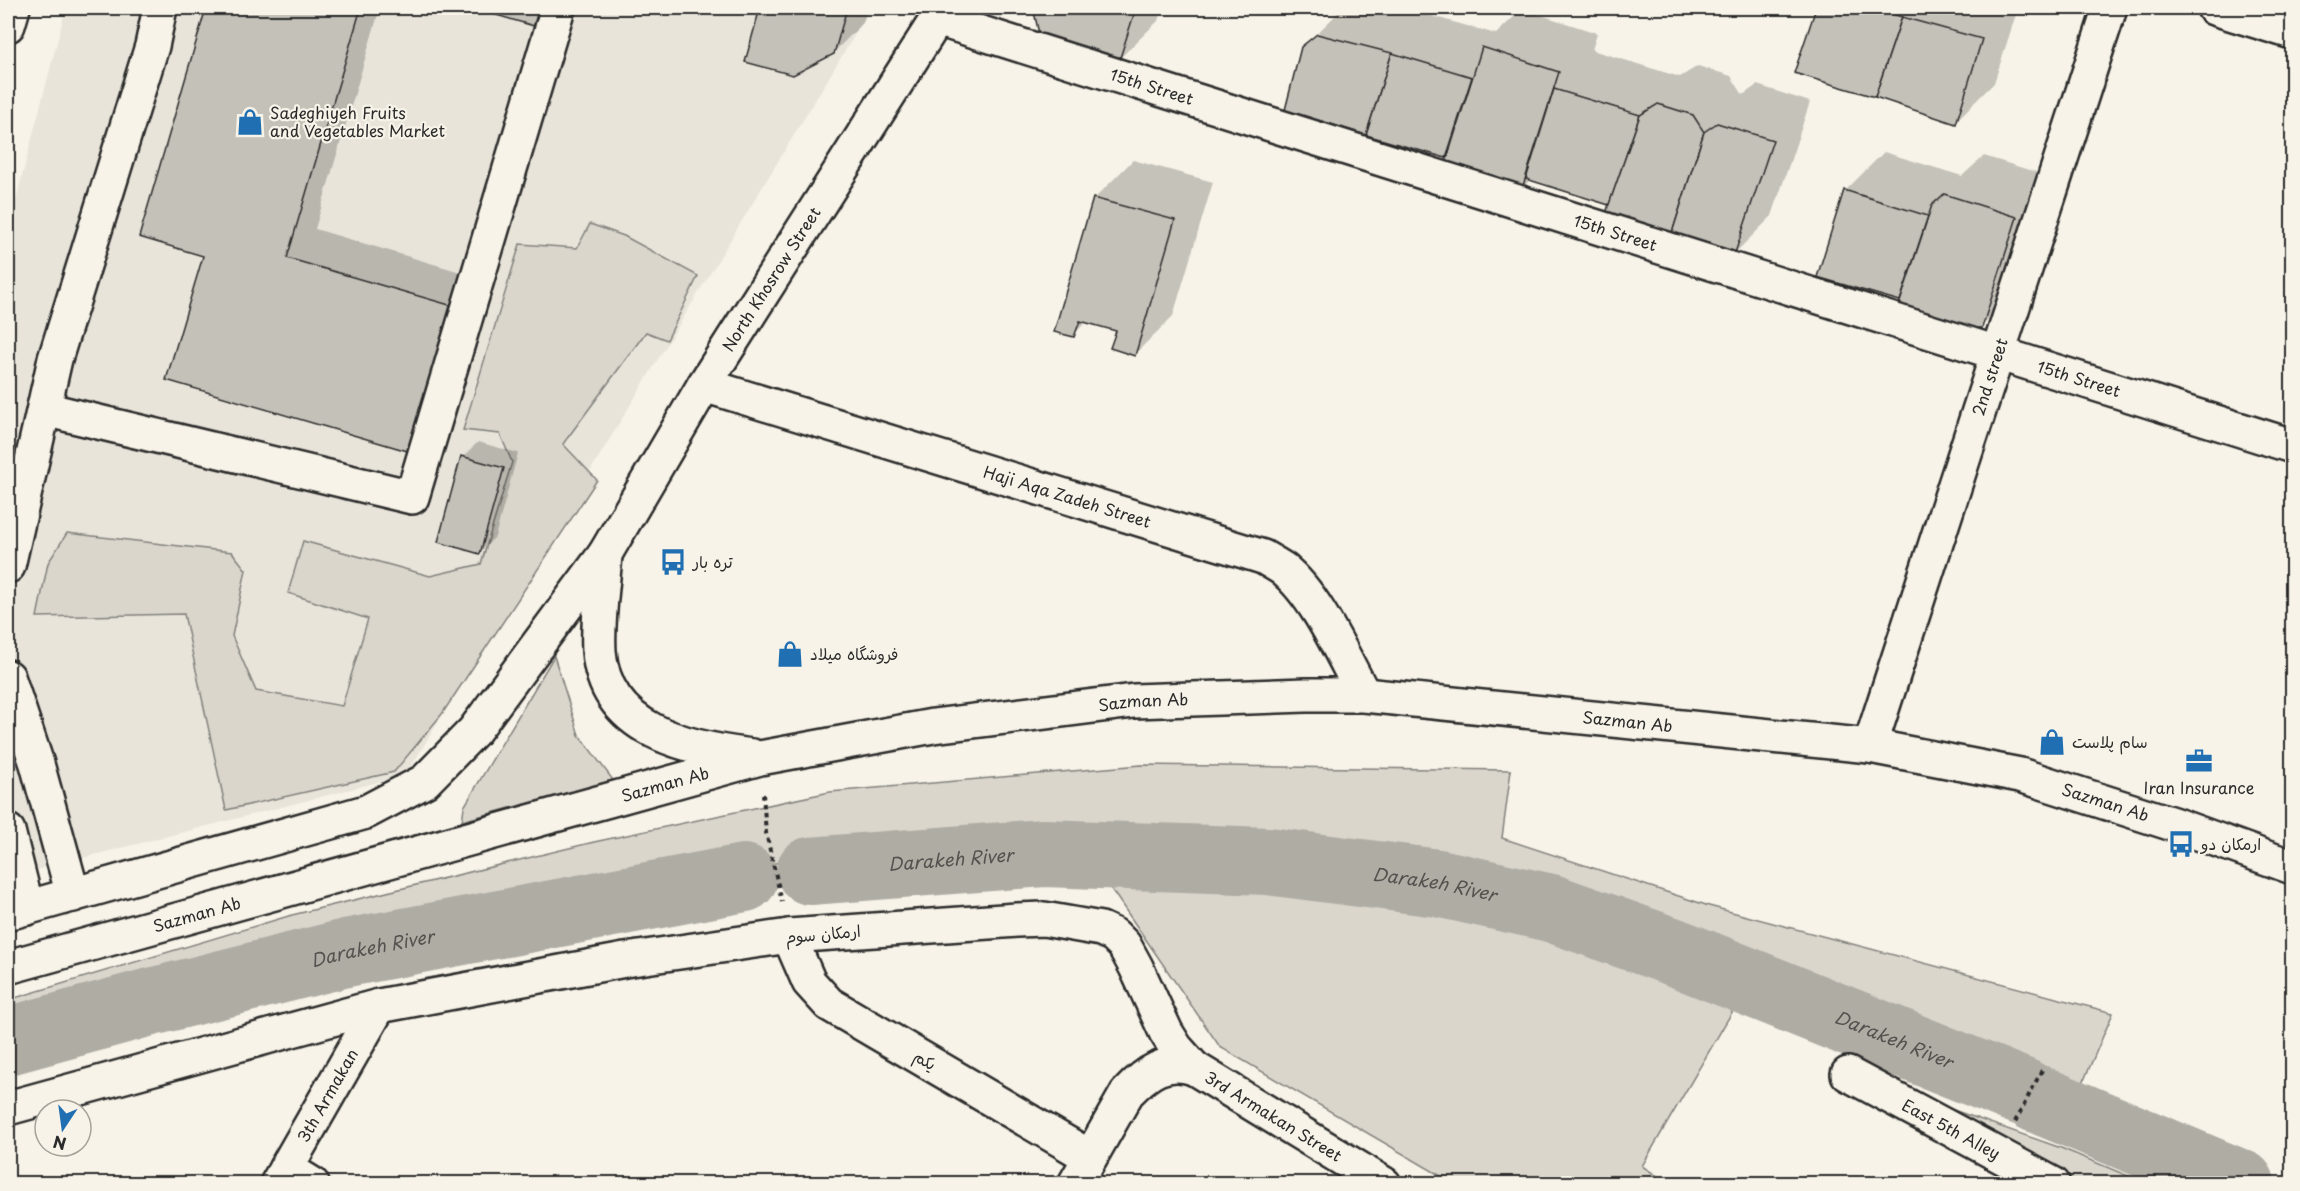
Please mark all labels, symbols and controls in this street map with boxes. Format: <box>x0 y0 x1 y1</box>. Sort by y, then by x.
street label: 15th Street <box>1107 61 1197 110</box>
place label: Sadeghiyeh Fruits and Vegetables Market <box>270 100 446 142</box>
shop icon: Sadeghiyeh Fruits and Vegetables Market <box>235 107 265 137</box>
street label: North Khosrow Street <box>715 202 825 356</box>
street label: 15th Street <box>1571 207 1661 256</box>
street label: 2nd street <box>1965 334 2013 419</box>
street label: 15th Street <box>2034 353 2124 402</box>
street label: Haji Aqa Zadeh Street <box>981 459 1155 533</box>
bus stop icon: تره بار <box>658 547 688 577</box>
place label: تره بار <box>691 549 733 573</box>
shop icon: فروشگاه میلاد <box>775 639 805 669</box>
place label: فروشگاه میلاد <box>810 641 898 665</box>
street label: Sazman Ab <box>1097 686 1188 716</box>
street label: Sazman Ab <box>1582 704 1674 737</box>
shop icon: سام پلاست <box>2037 727 2067 757</box>
place label: سام پلاست <box>2072 729 2148 755</box>
office icon: Iran Insurance <box>2184 746 2214 776</box>
street label: Sazman Ab <box>618 760 712 807</box>
place label: Iran Insurance <box>2144 775 2255 799</box>
street label: Sazman Ab <box>2059 776 2152 827</box>
bus stop icon: ارمکان دو <box>2166 829 2196 859</box>
place label: ارمکان دو <box>2199 831 2261 855</box>
water label: Darakeh River <box>887 840 1017 877</box>
water label: Darakeh River <box>1371 860 1502 908</box>
street label: Sazman Ab <box>150 890 243 937</box>
street label: ارمکان سوم <box>784 918 862 950</box>
water label: Darakeh River <box>308 921 439 973</box>
water label: Darakeh River <box>1831 1003 1960 1075</box>
street label: یکم <box>909 1043 941 1077</box>
street label: 3th Armakan <box>291 1044 363 1146</box>
street label: 3rd Armakan Street <box>1201 1064 1347 1167</box>
street label: East 5th Alley <box>1898 1092 2005 1165</box>
north arrow <box>33 1098 93 1158</box>
text: N <box>51 1130 68 1157</box>

